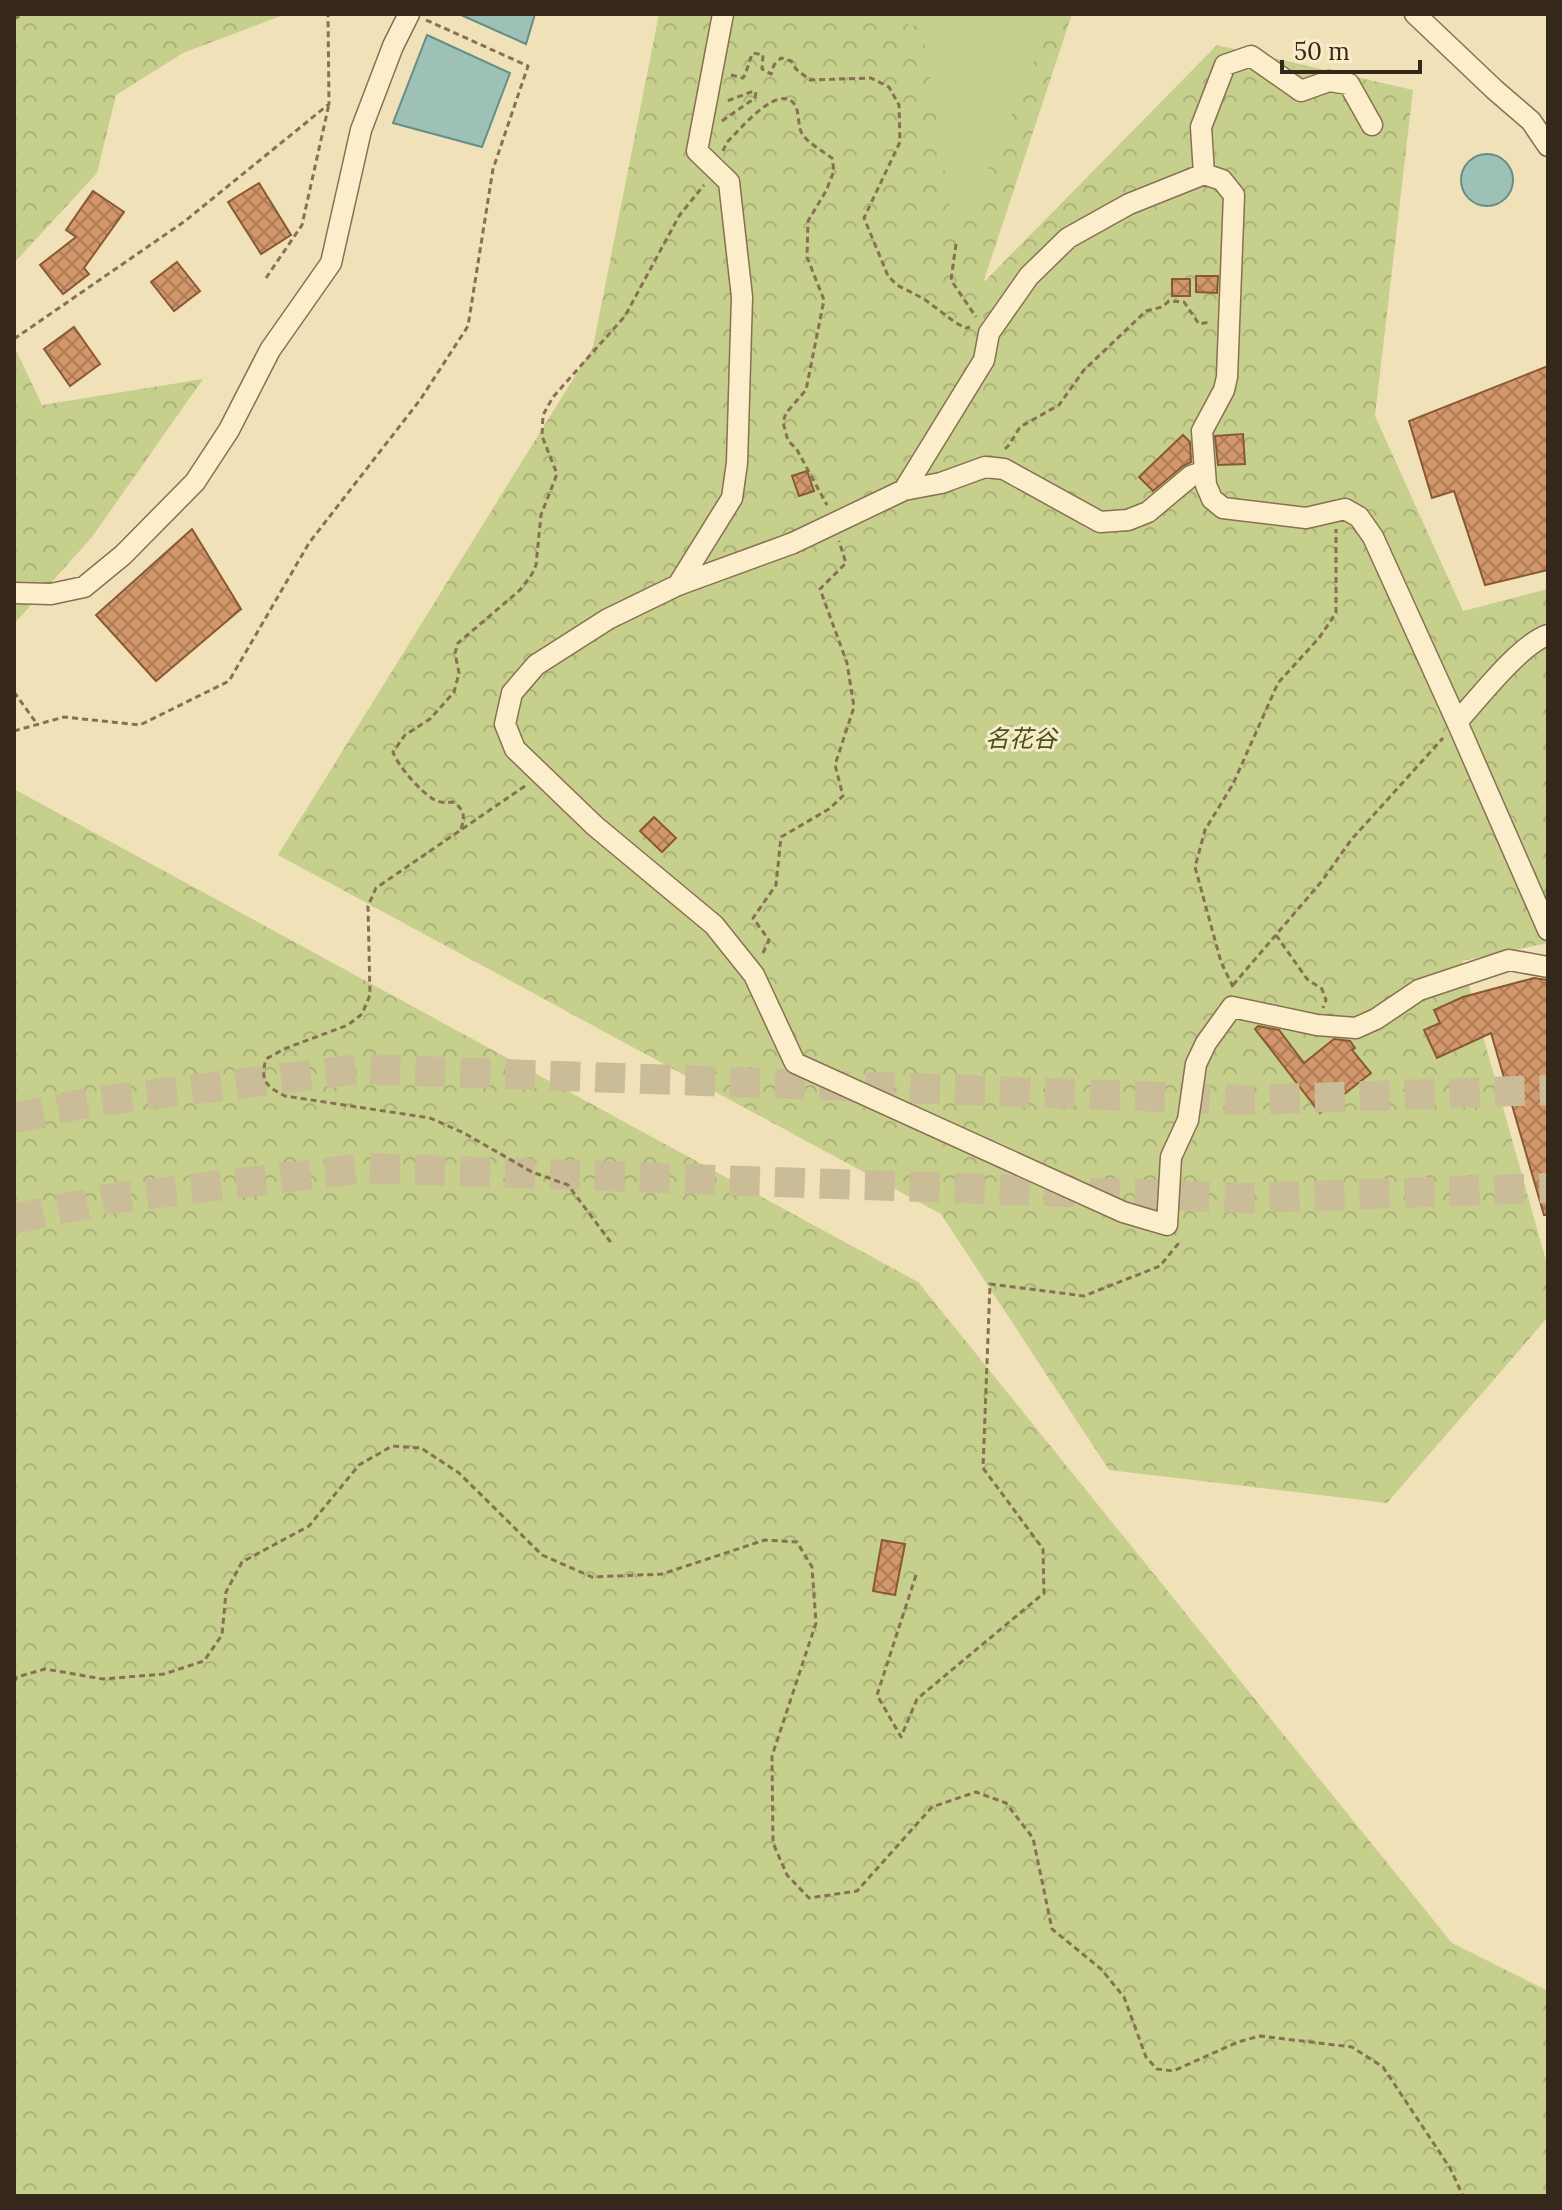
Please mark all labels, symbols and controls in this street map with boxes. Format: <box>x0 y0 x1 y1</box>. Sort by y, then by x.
scale bar <box>1282 24 1420 74</box>
text: 50 m <box>1294 36 1350 67</box>
park label: 名花谷 <box>985 723 1059 754</box>

